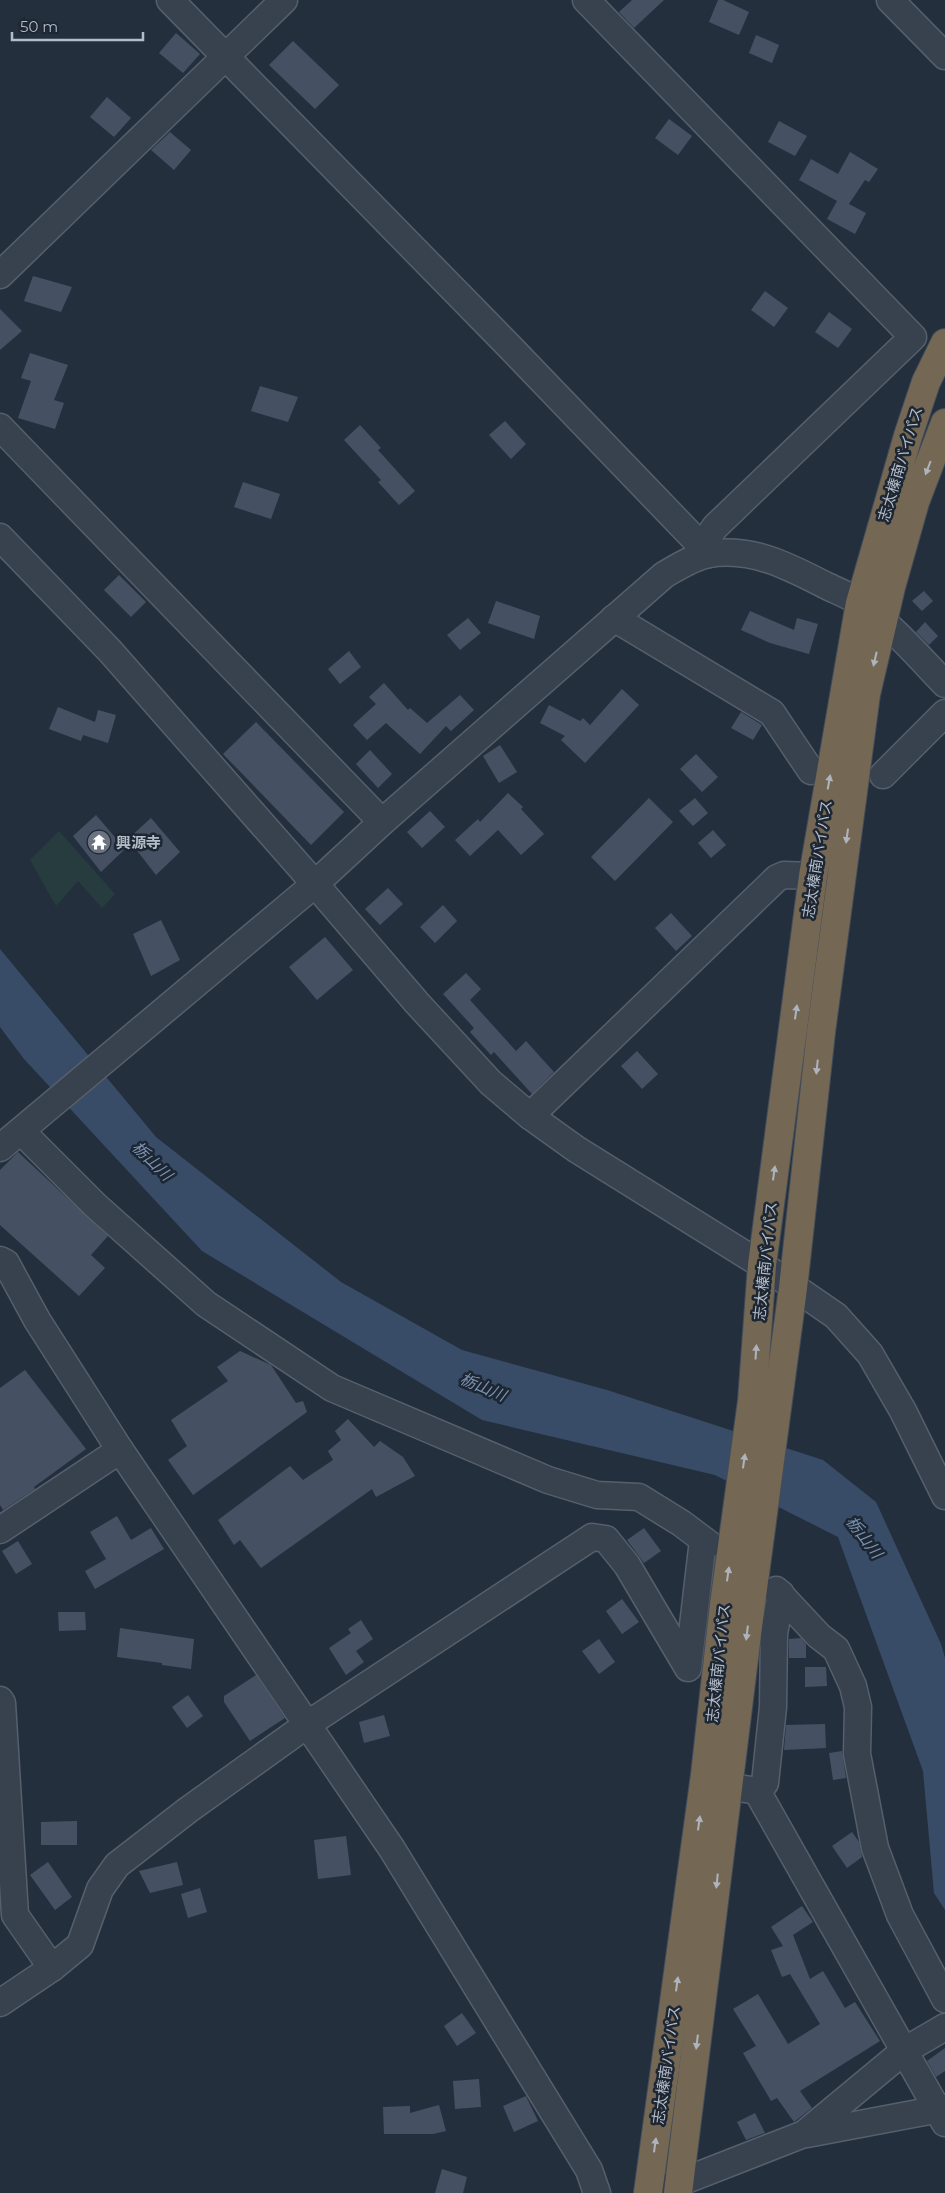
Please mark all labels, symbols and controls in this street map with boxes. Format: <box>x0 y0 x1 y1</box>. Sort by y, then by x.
scale bar <box>12 10 144 42</box>
text: 50 m <box>20 17 58 36</box>
street label: 志太榛南バイパス <box>873 404 927 524</box>
one-way arrow <box>924 461 931 476</box>
one-way arrow <box>871 651 879 666</box>
one-way arrow <box>825 774 833 790</box>
street label: 志太榛南バイパス <box>798 798 836 920</box>
temple icon: 興源寺 <box>86 829 112 855</box>
one-way arrow <box>843 829 851 845</box>
place label: 興源寺 <box>116 833 161 852</box>
one-way arrow <box>792 1004 800 1020</box>
one-way arrow <box>813 1059 821 1075</box>
water label: 栃山川 <box>128 1137 177 1186</box>
one-way arrow <box>770 1165 778 1181</box>
street label: 志太榛南バイパス <box>749 1200 781 1322</box>
one-way arrow <box>752 1344 760 1360</box>
water label: 栃山川 <box>457 1369 511 1406</box>
one-way arrow <box>740 1452 748 1468</box>
water label: 栃山川 <box>842 1512 887 1563</box>
one-way arrow <box>724 1566 732 1582</box>
street label: 志太榛南バイパス <box>702 1602 734 1724</box>
one-way arrow <box>743 1625 751 1641</box>
one-way arrow <box>695 1814 703 1830</box>
one-way arrow <box>713 1873 721 1889</box>
one-way arrow <box>673 1975 681 1991</box>
street label: 志太榛南バイパス <box>648 2004 684 2126</box>
one-way arrow <box>693 2035 701 2051</box>
one-way arrow <box>651 2136 659 2152</box>

